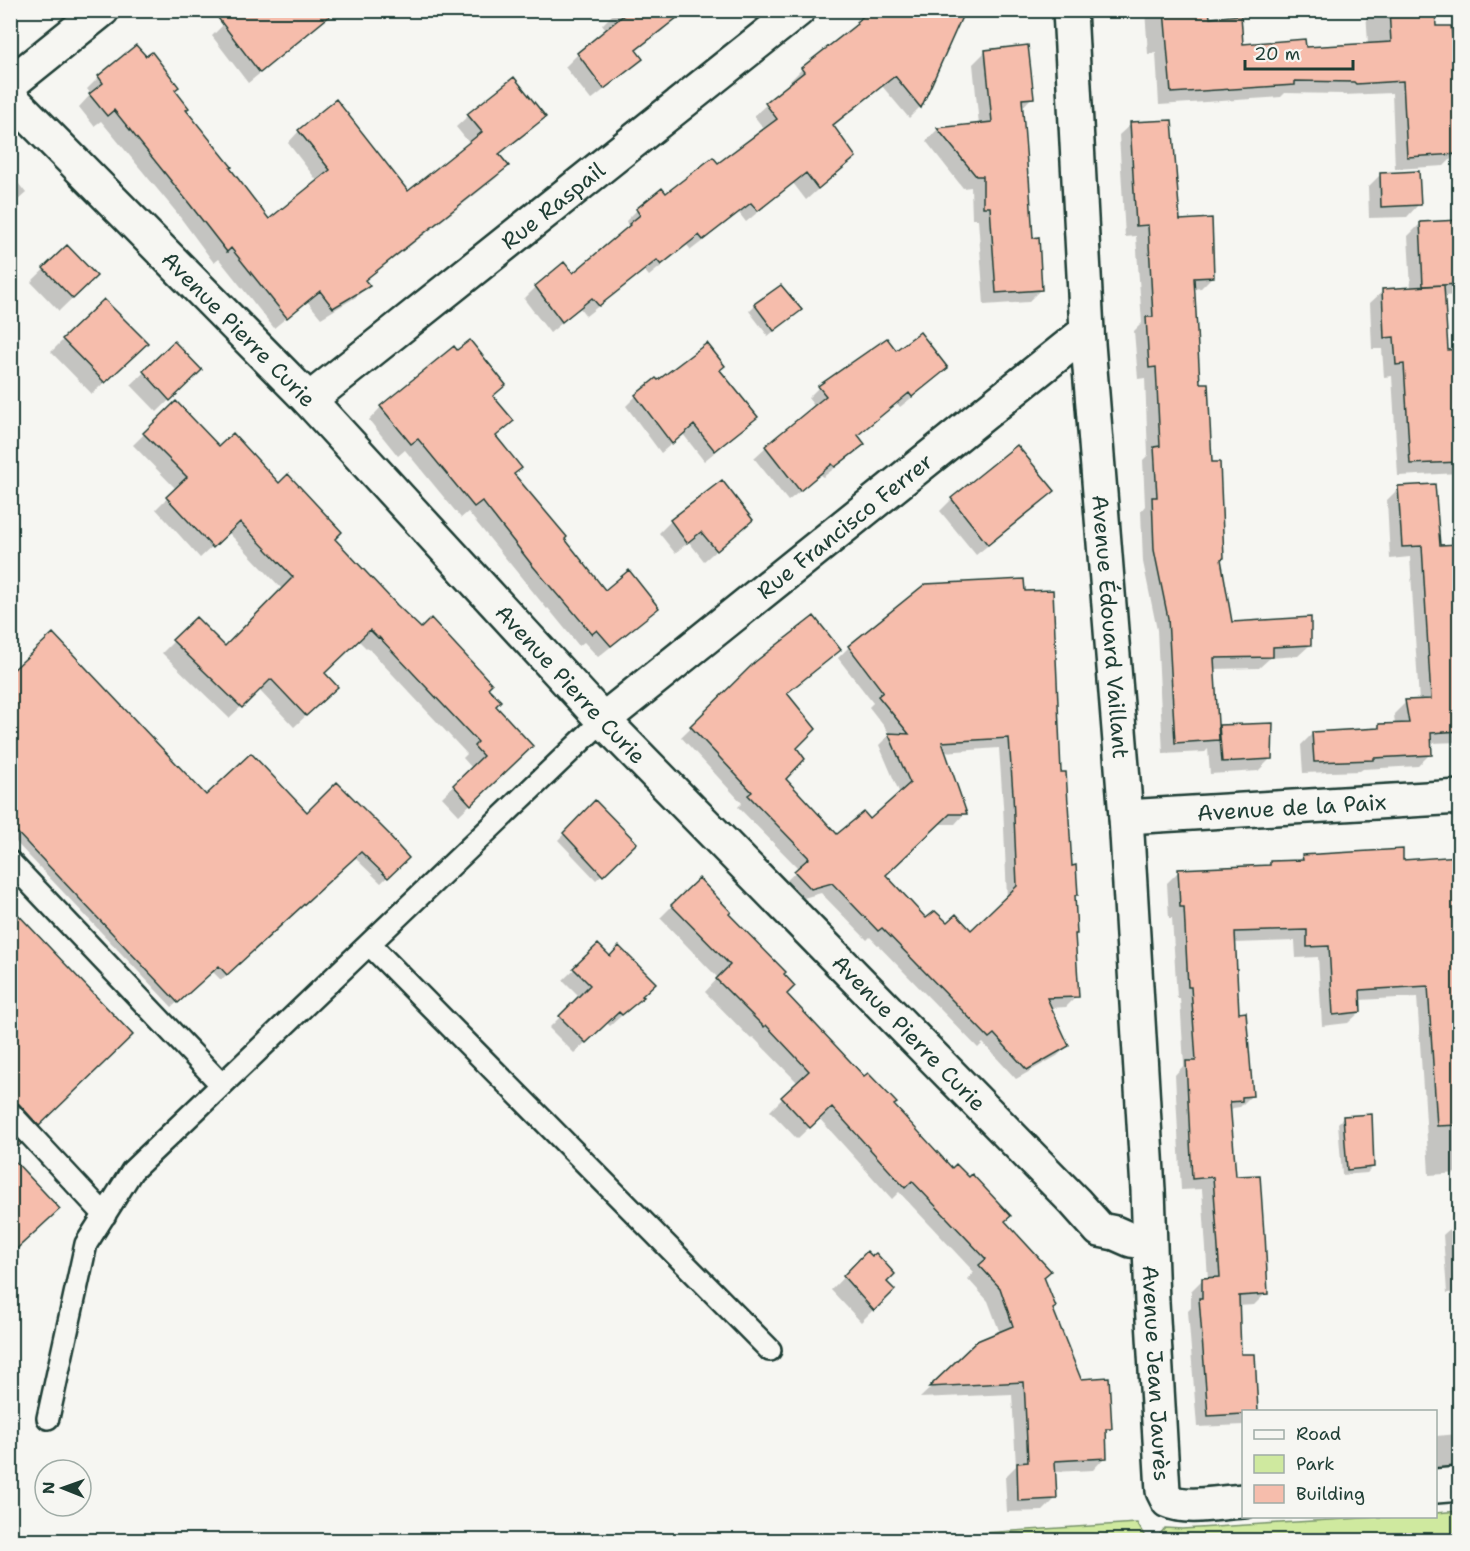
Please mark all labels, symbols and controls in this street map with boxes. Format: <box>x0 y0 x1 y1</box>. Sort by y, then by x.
scale bar <box>1245 33 1353 71</box>
text: 20 m <box>1254 42 1300 66</box>
street label: Rue Raspail <box>495 155 611 256</box>
street label: Avenue Pierre Curie <box>155 245 322 414</box>
street label: Rue Francisco Ferrer <box>751 447 939 606</box>
street label: Avenue Édouard Vaillant <box>1085 494 1135 760</box>
street label: Avenue Pierre Curie <box>489 598 652 770</box>
street label: Avenue de la Paix <box>1196 787 1387 828</box>
street label: Avenue Pierre Curie <box>826 949 992 1118</box>
street label: Avenue Jean Jaurès <box>1136 1265 1176 1482</box>
legend <box>1242 1410 1437 1518</box>
text: Road <box>1296 1422 1341 1446</box>
text: Park <box>1296 1452 1335 1476</box>
north arrow <box>33 1458 93 1518</box>
text: N <box>38 1481 59 1494</box>
text: Building <box>1296 1482 1365 1506</box>

